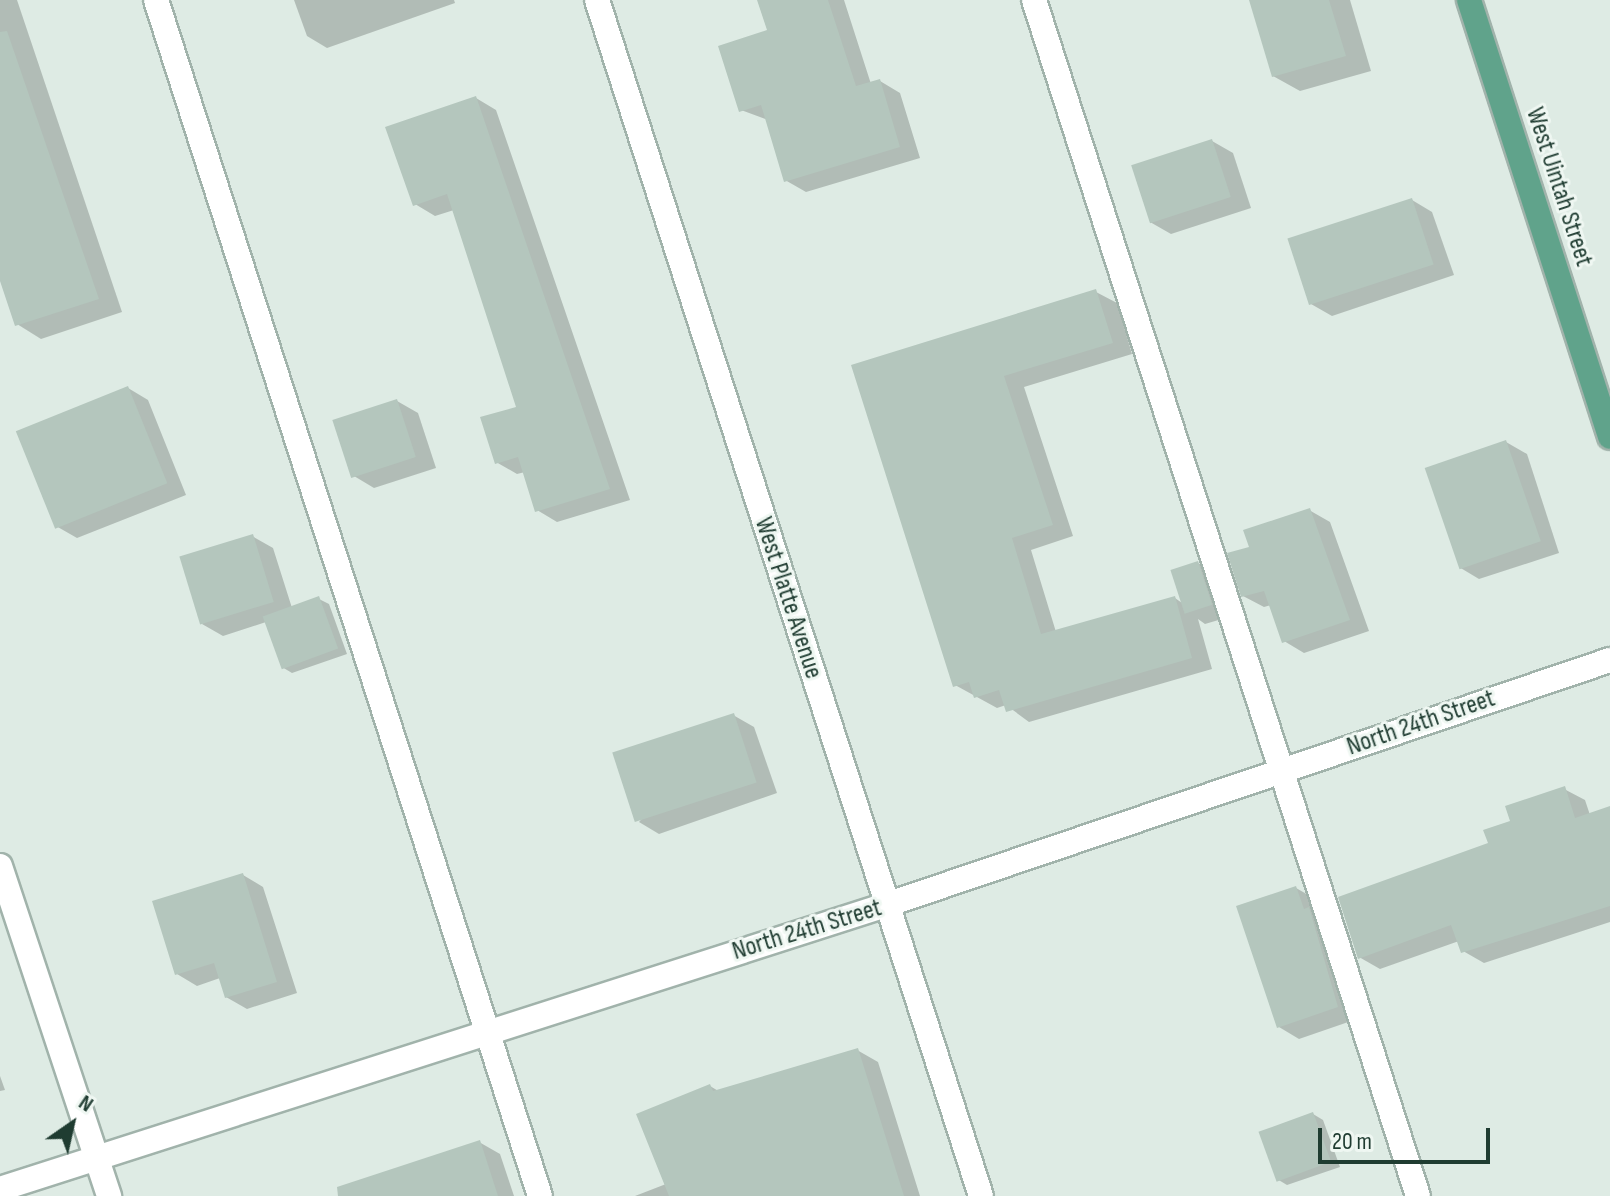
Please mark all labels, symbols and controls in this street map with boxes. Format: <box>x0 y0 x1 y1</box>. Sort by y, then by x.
street label: West Uintah Street <box>1519 104 1599 270</box>
street label: West Platte Avenue <box>747 513 829 683</box>
street label: North 24th Street <box>1343 683 1499 763</box>
street label: North 24th Street <box>729 892 885 968</box>
north arrow <box>32 1084 112 1164</box>
text: N <box>73 1089 98 1118</box>
scale bar <box>1322 1112 1494 1162</box>
text: 20 m <box>1332 1127 1372 1156</box>

